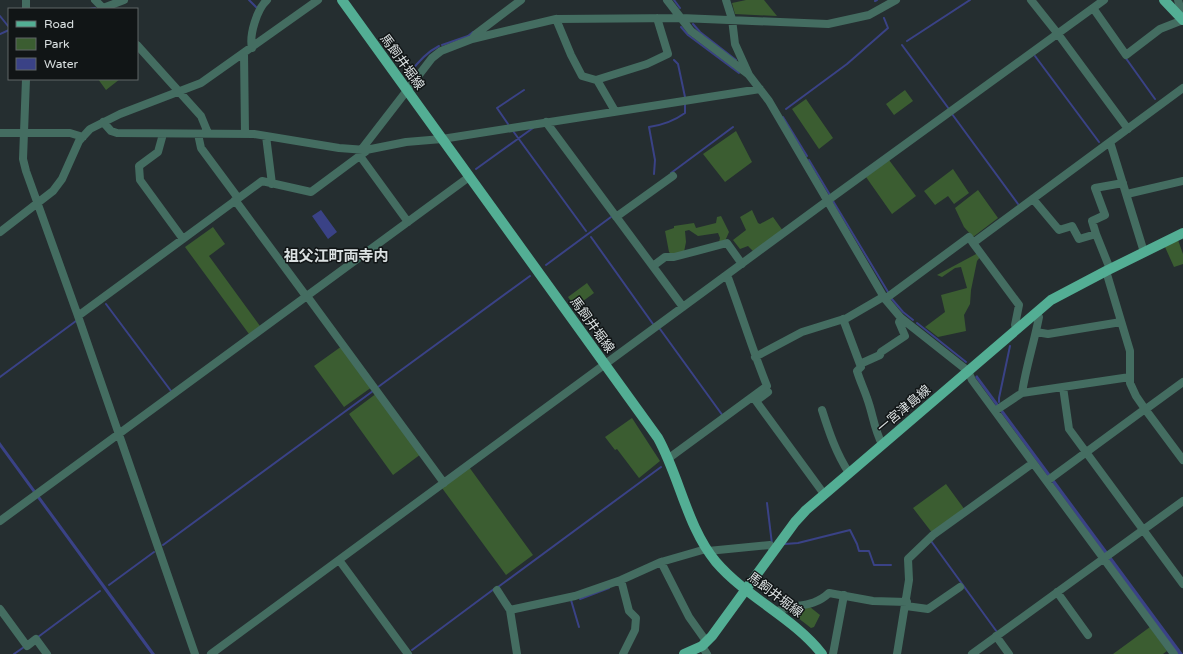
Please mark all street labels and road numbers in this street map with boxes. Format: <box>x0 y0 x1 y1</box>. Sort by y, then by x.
street label: 馬飼井堀線 <box>376 31 428 93</box>
street label: 馬飼井堀線 <box>566 294 618 356</box>
street label: 一宮津島線 <box>874 382 934 436</box>
street label: 馬飼井堀線 <box>744 569 806 621</box>

